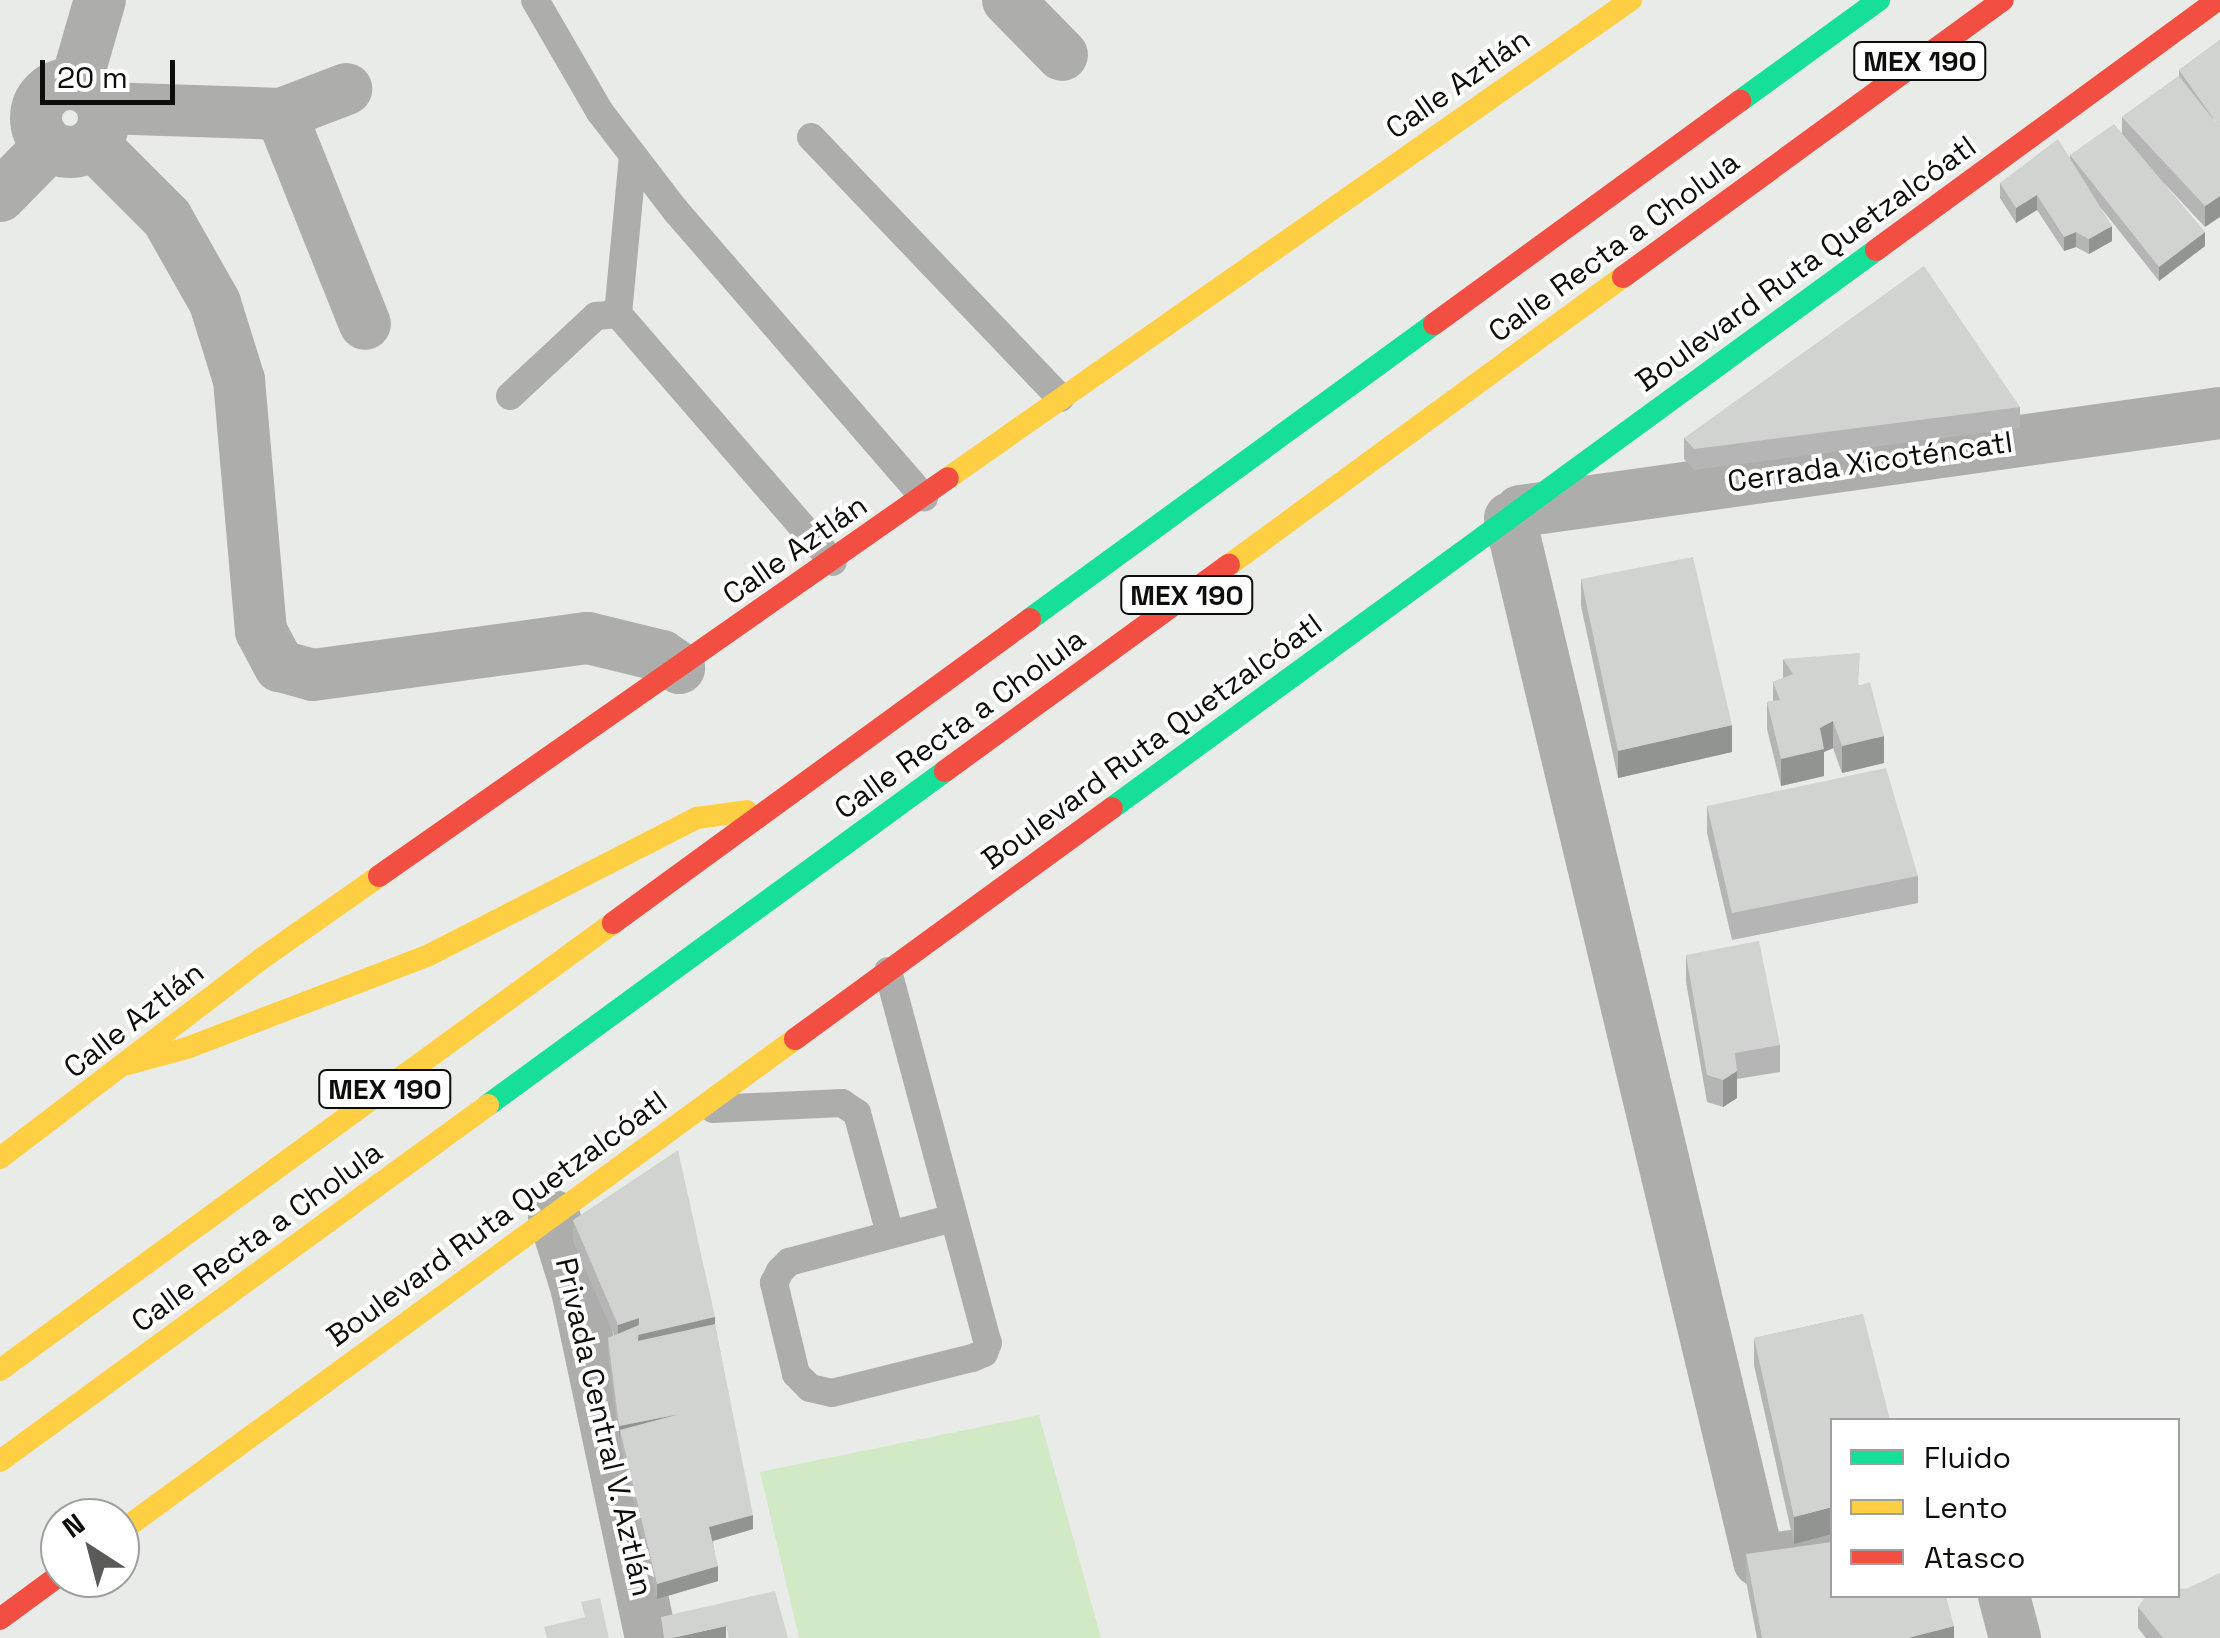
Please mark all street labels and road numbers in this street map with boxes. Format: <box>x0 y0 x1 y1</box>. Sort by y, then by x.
street label: Calle Aztlán <box>1379 21 1537 147</box>
road number: MEX 190 <box>1852 38 1988 84</box>
street label: Boulevard Ruta Quetzalcóatl <box>1629 129 1983 399</box>
street label: Calle Recta a Cholula <box>1482 144 1746 350</box>
street label: Cerrada Xicoténcatl <box>1725 424 2015 500</box>
street label: Calle Aztlán <box>716 487 874 613</box>
road number: MEX 190 <box>1120 572 1254 618</box>
street label: Boulevard Ruta Quetzalcóatl <box>975 607 1329 877</box>
street label: Calle Recta a Cholula <box>828 621 1092 827</box>
street label: Calle Aztlán <box>57 954 211 1086</box>
road number: MEX 190 <box>318 1066 452 1112</box>
street label: Boulevard Ruta Quetzalcóatl <box>320 1084 674 1354</box>
street label: Calle Recta a Cholula <box>125 1134 389 1340</box>
street label: Privada Central V. Aztlán <box>547 1253 661 1601</box>

